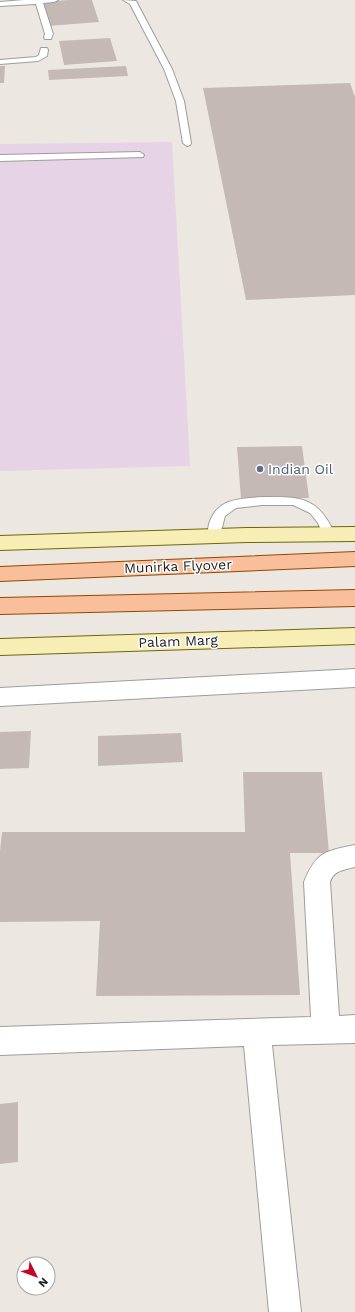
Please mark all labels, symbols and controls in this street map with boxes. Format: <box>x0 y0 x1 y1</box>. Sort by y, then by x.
place label: Indian Oil <box>268 461 334 477</box>
marker: Indian Oil <box>255 464 265 474</box>
street label: Munirka Flyover <box>124 556 232 576</box>
street label: Palam Marg <box>138 632 218 650</box>
north arrow <box>16 1256 56 1296</box>
text: N <box>36 1275 51 1290</box>

